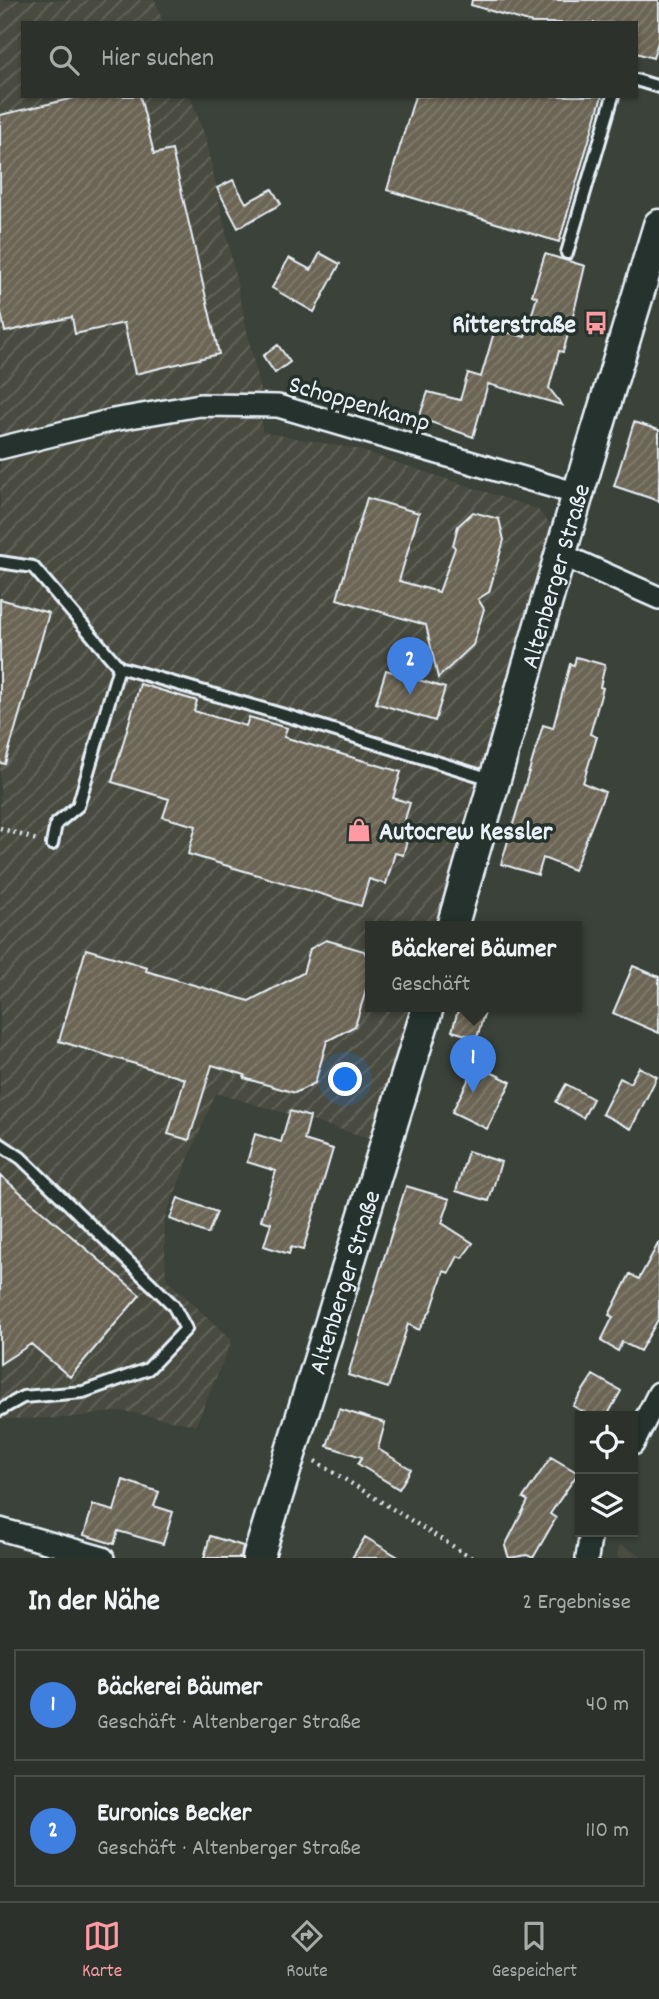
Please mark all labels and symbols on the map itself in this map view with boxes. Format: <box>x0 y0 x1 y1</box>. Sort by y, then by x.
place label: Ritterstraße <box>452 308 576 345</box>
bus stop icon: Ritterstraße <box>582 309 610 337</box>
street label: Schoppenkamp <box>284 368 434 443</box>
street label: Altenberger Straße <box>513 480 602 673</box>
pin: 2 <box>387 637 433 695</box>
place label: Autocrew Kessler <box>379 815 553 852</box>
shop icon: Autocrew Kessler <box>345 816 373 844</box>
pin: 1 <box>450 1035 496 1093</box>
your location <box>328 1062 362 1096</box>
street label: Altenberger Straße <box>301 1186 392 1380</box>

